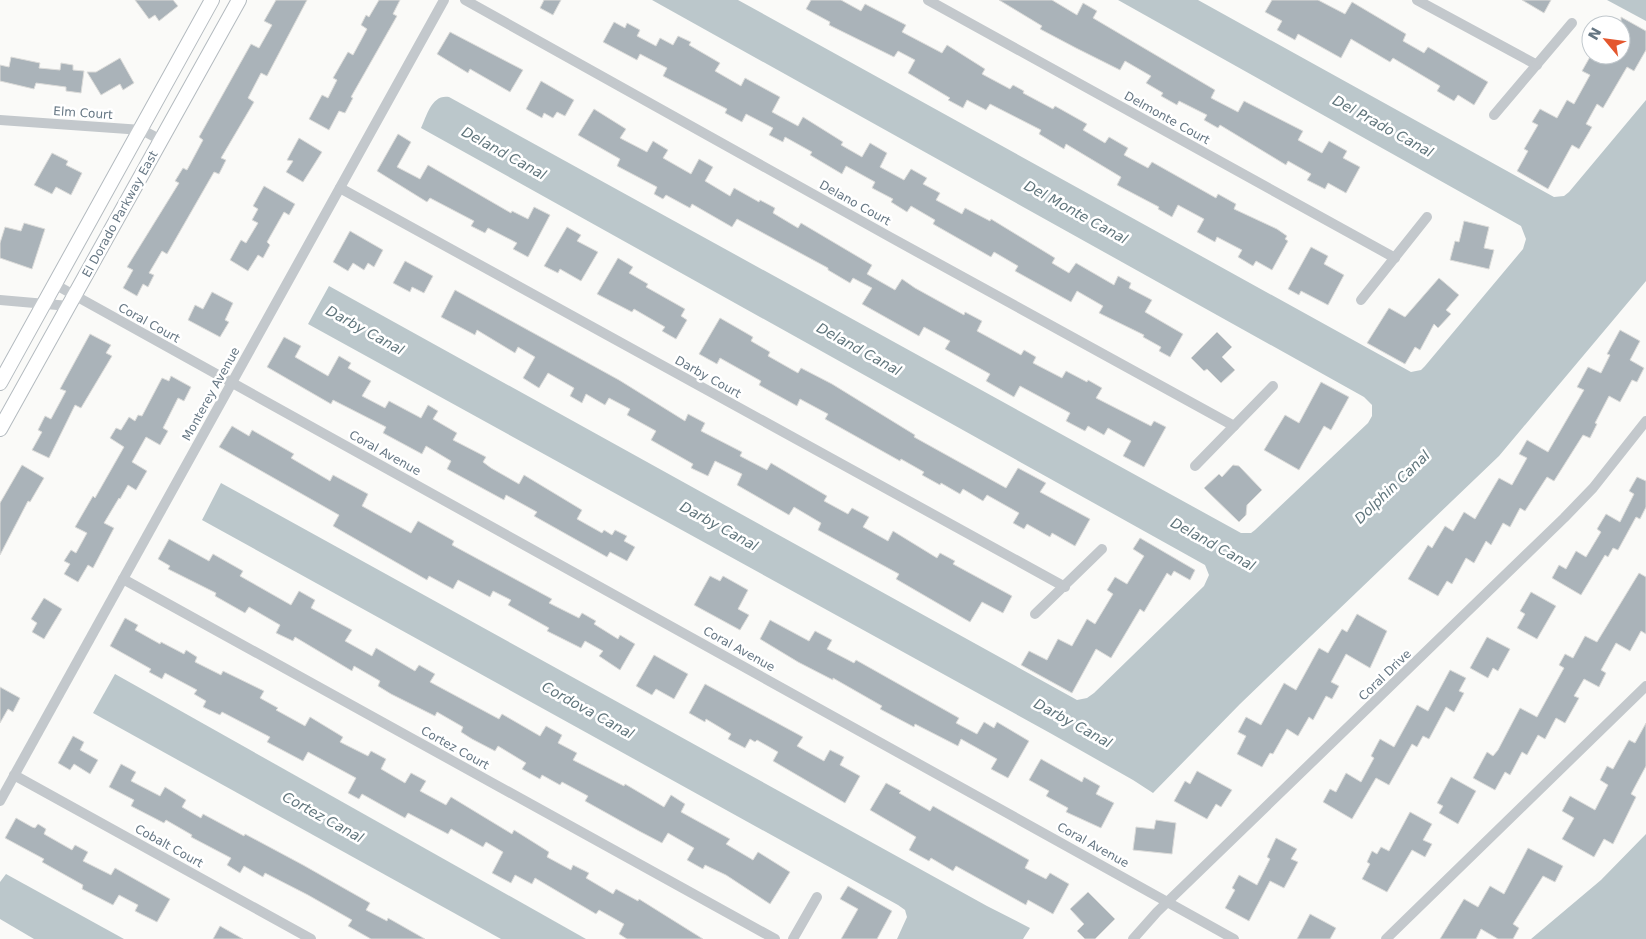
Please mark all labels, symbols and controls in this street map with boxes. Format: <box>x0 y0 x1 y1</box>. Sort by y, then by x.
north arrow <box>1581 15 1631 65</box>
text: N <box>1585 25 1604 43</box>
street label: Delmonte Court <box>1122 89 1212 147</box>
water label: Del Prado Canal <box>1330 92 1436 160</box>
street label: Elm Court <box>53 104 113 122</box>
water label: Deland Canal <box>459 123 549 183</box>
street label: El Dorado Parkway East <box>79 148 161 280</box>
water label: Del Monte Canal <box>1022 177 1130 247</box>
street label: Delano Court <box>817 178 893 228</box>
street label: Coral Court <box>116 300 182 346</box>
water label: Darby Canal <box>323 302 407 358</box>
water label: Deland Canal <box>814 319 904 379</box>
street label: Monterey Avenue <box>179 345 243 443</box>
street label: Darby Court <box>673 353 744 401</box>
street label: Coral Avenue <box>347 428 423 478</box>
water label: Dolphin Canal <box>1351 447 1433 527</box>
water label: Darby Canal <box>677 498 761 554</box>
water label: Deland Canal <box>1168 514 1258 574</box>
street label: Coral Avenue <box>701 624 777 674</box>
street label: Coral Drive <box>1356 647 1414 703</box>
water label: Cordova Canal <box>539 678 637 742</box>
water label: Darby Canal <box>1031 695 1115 751</box>
street label: Cortez Court <box>418 723 492 773</box>
water label: Cortez Canal <box>280 788 366 846</box>
street label: Coral Avenue <box>1055 820 1131 870</box>
street label: Cobalt Court <box>133 822 206 871</box>

